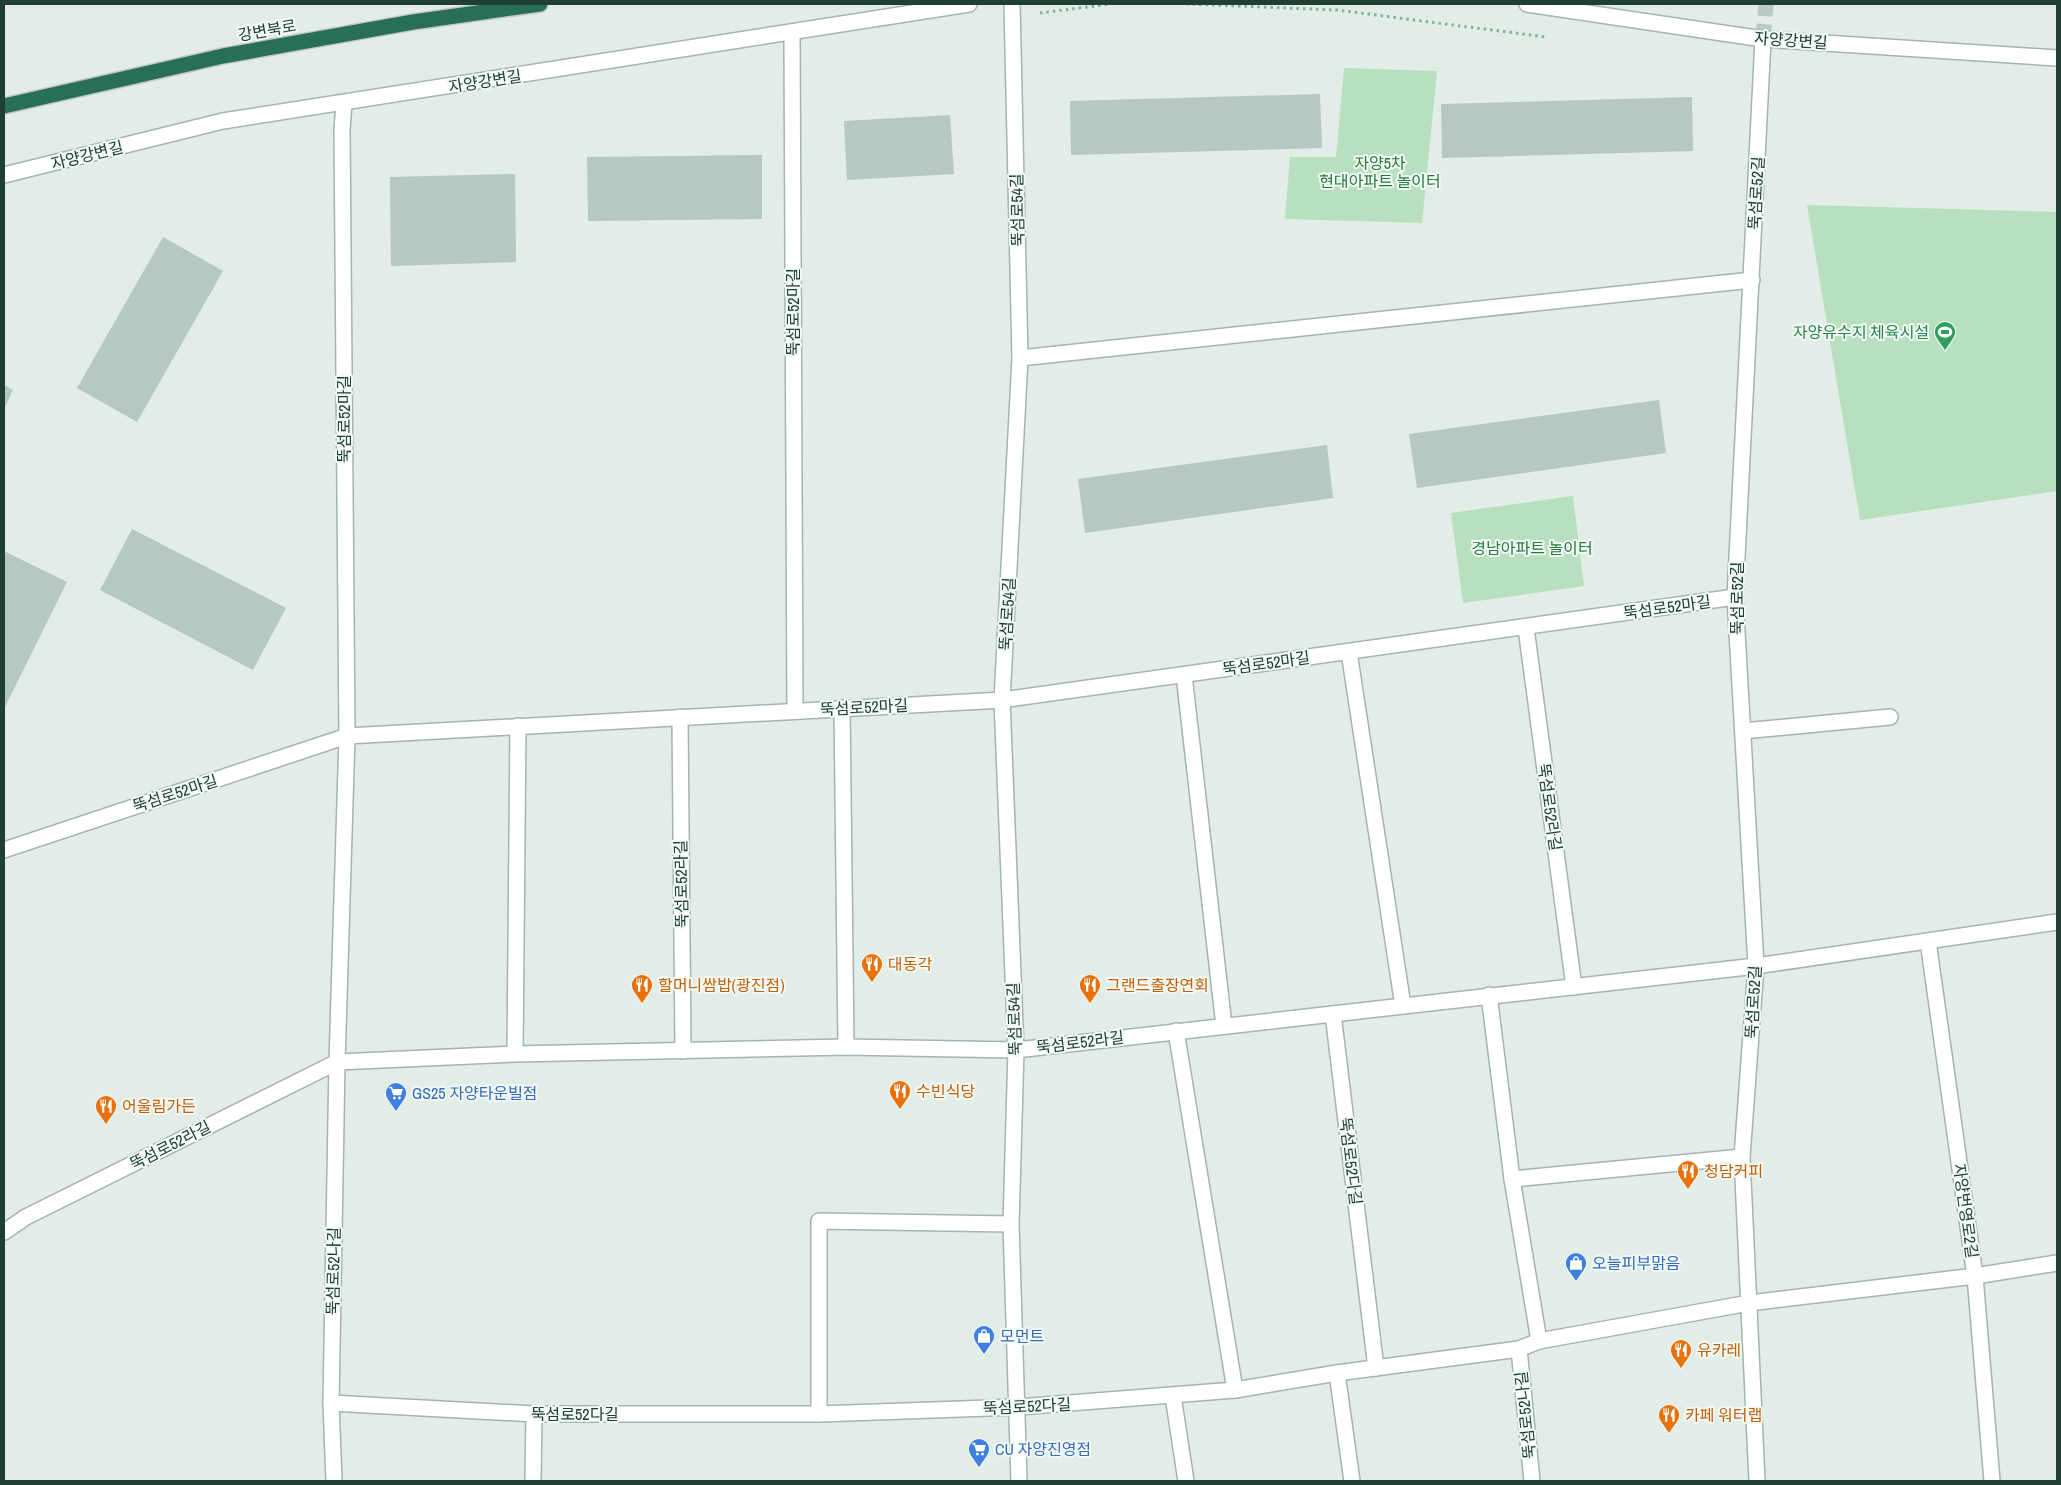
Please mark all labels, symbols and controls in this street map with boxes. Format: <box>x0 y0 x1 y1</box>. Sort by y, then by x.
street label: 강변북로 <box>236 14 298 46</box>
street label: 자양강변길 <box>1754 26 1828 54</box>
street label: 자양강변길 <box>447 64 523 98</box>
street label: 자양강변길 <box>49 135 125 175</box>
park label: 자양5차 현대아파트 놀이터 <box>1319 152 1441 192</box>
street label: 뚝섬로52길 <box>1743 156 1769 230</box>
street label: 뚝섬로54길 <box>1005 173 1029 247</box>
street label: 뚝섬로52마길 <box>782 268 804 356</box>
sports icon: 자양유수지 체육시설 <box>1933 320 1957 351</box>
place label: 자양유수지 체육시설 <box>1793 321 1929 343</box>
street label: 뚝섬로52마길 <box>333 375 355 463</box>
park label: 경남아파트 놀이터 <box>1471 537 1593 559</box>
street label: 뚝섬로52길 <box>1726 561 1748 635</box>
street label: 뚝섬로54길 <box>994 577 1020 651</box>
street label: 뚝섬로52마길 <box>1622 590 1712 624</box>
street label: 뚝섬로52마길 <box>1221 646 1311 680</box>
street label: 뚝섬로52마길 <box>819 694 909 720</box>
street label: 뚝섬로52라길 <box>1533 762 1567 852</box>
street label: 뚝섬로52마길 <box>130 769 220 817</box>
street label: 뚝섬로52라길 <box>669 840 693 928</box>
restaurant icon: 대동각 <box>860 952 884 983</box>
place label: 대동각 <box>888 953 932 975</box>
street label: 뚝섬로52길 <box>1740 965 1766 1039</box>
restaurant icon: 할머니쌈밥(광진점) <box>630 973 654 1004</box>
restaurant icon: 그랜드출장연회 <box>1078 973 1102 1004</box>
place label: 할머니쌈밥(광진점) <box>658 974 785 996</box>
place label: 그랜드출장연회 <box>1106 974 1209 996</box>
street label: 뚝섬로54길 <box>1002 982 1026 1056</box>
street label: 뚝섬로52라길 <box>1035 1026 1125 1058</box>
restaurant icon: 수빈식당 <box>888 1079 912 1110</box>
place label: 수빈식당 <box>916 1080 975 1102</box>
supermarket icon: GS25 자양타운빌점 <box>384 1081 408 1112</box>
place label: GS25 자양타운빌점 <box>412 1082 538 1104</box>
restaurant icon: 어울림가든 <box>94 1094 118 1125</box>
place label: 어울림가든 <box>122 1095 196 1117</box>
street label: 뚝섬로52라길 <box>126 1115 214 1175</box>
street label: 뚝섬로52다길 <box>1335 1116 1367 1206</box>
restaurant icon: 청담커피 <box>1676 1159 1700 1190</box>
place label: 청담커피 <box>1704 1160 1763 1182</box>
street label: 자양번영로2길 <box>1948 1162 1984 1260</box>
street label: 뚝섬로52나길 <box>321 1227 345 1315</box>
shop icon: 오늘피부맑음 <box>1564 1251 1588 1282</box>
place label: 오늘피부맑음 <box>1592 1252 1680 1274</box>
shop icon: 모먼트 <box>972 1324 996 1355</box>
place label: 모먼트 <box>1000 1325 1044 1347</box>
restaurant icon: 유카레 <box>1669 1338 1693 1369</box>
place label: 유카레 <box>1697 1339 1741 1361</box>
street label: 뚝섬로52나길 <box>1509 1370 1541 1460</box>
street label: 뚝섬로52다길 <box>982 1393 1072 1419</box>
street label: 뚝섬로52다길 <box>531 1403 619 1425</box>
restaurant icon: 카페 워터랩 <box>1657 1403 1681 1434</box>
place label: 카페 워터랩 <box>1685 1404 1762 1426</box>
supermarket icon: CU 자양진영점 <box>967 1437 991 1468</box>
place label: CU 자양진영점 <box>995 1438 1091 1460</box>

